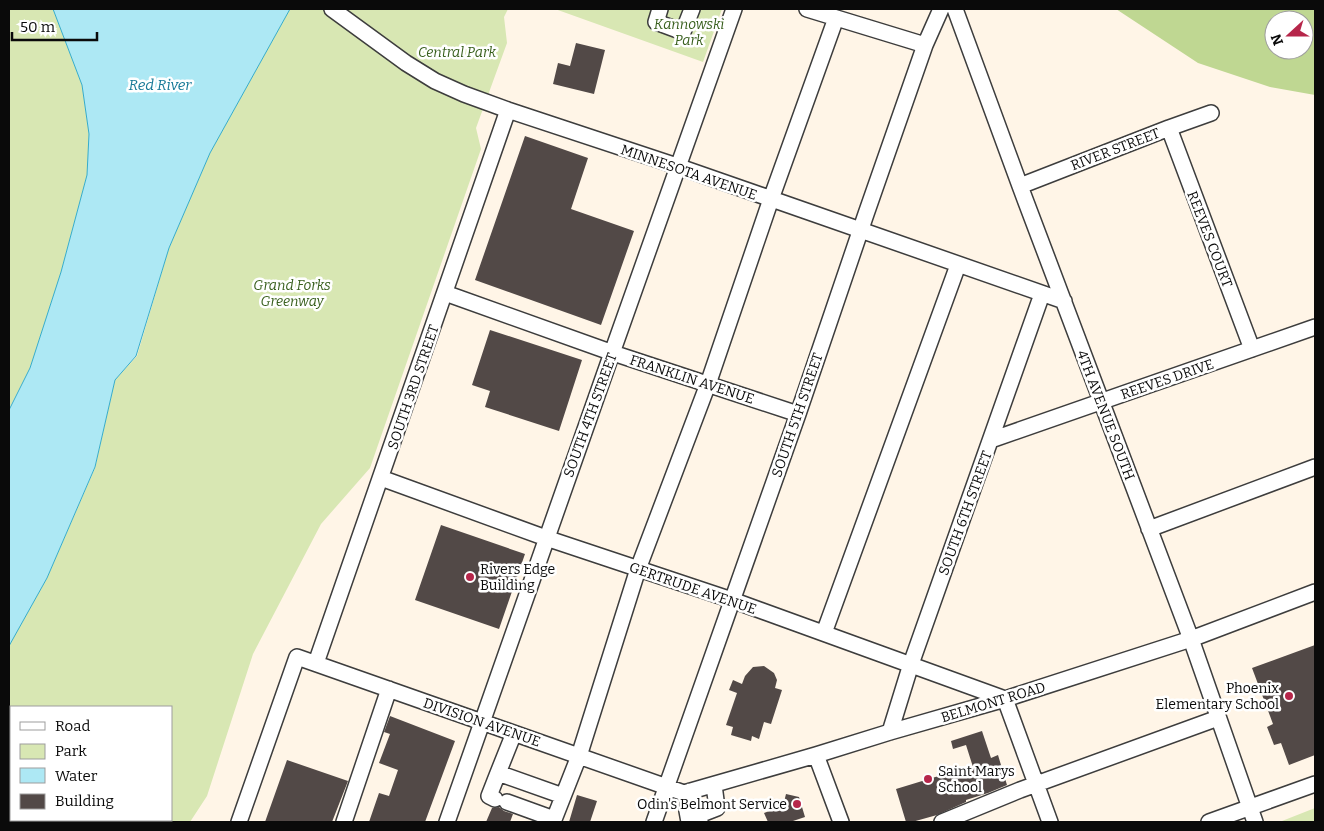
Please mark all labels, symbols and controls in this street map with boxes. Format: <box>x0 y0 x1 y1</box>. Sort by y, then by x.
scale bar <box>12 10 98 42</box>
north arrow <box>1264 10 1314 60</box>
park label: Kannowski Park <box>654 16 724 49</box>
text: 50 m <box>20 18 56 36</box>
text: N <box>1267 31 1287 48</box>
park label: Central Park <box>418 44 496 61</box>
water label: Red River <box>129 76 192 94</box>
street label: RIVER STREET <box>1068 125 1162 174</box>
street label: MINNESOTA AVENUE <box>618 141 759 204</box>
street label: REEVES COURT <box>1183 189 1236 290</box>
park label: Grand Forks Greenway <box>253 277 331 310</box>
street label: SOUTH 3RD STREET <box>384 323 443 452</box>
street label: 4TH AVENUE SOUTH <box>1073 348 1138 483</box>
street label: SOUTH 4TH STREET <box>560 351 621 480</box>
street label: FRANKLIN AVENUE <box>627 351 756 408</box>
street label: SOUTH 5TH STREET <box>768 351 827 480</box>
street label: REEVES DRIVE <box>1118 356 1216 403</box>
street label: SOUTH 6TH STREET <box>935 449 996 578</box>
street label: GERTRUDE AVENUE <box>627 559 759 618</box>
place label: Rivers Edge Building <box>480 561 555 594</box>
marker: Rivers Edge Building <box>464 571 476 583</box>
street label: BELMONT ROAD <box>939 679 1047 726</box>
place label: Phoenix Elementary School <box>1156 680 1279 713</box>
marker: Phoenix Elementary School <box>1283 690 1295 702</box>
street label: DIVISION AVENUE <box>421 694 543 751</box>
legend <box>10 706 172 821</box>
text: Road <box>55 717 90 735</box>
text: Park <box>55 742 87 760</box>
place label: Saint Marys School <box>938 763 1015 796</box>
text: Water <box>55 767 98 785</box>
marker: Saint Marys School <box>922 773 934 785</box>
text: Building <box>55 792 114 810</box>
place label: Odin's Belmont Service <box>637 796 787 813</box>
marker: Odin's Belmont Service <box>791 798 803 810</box>

